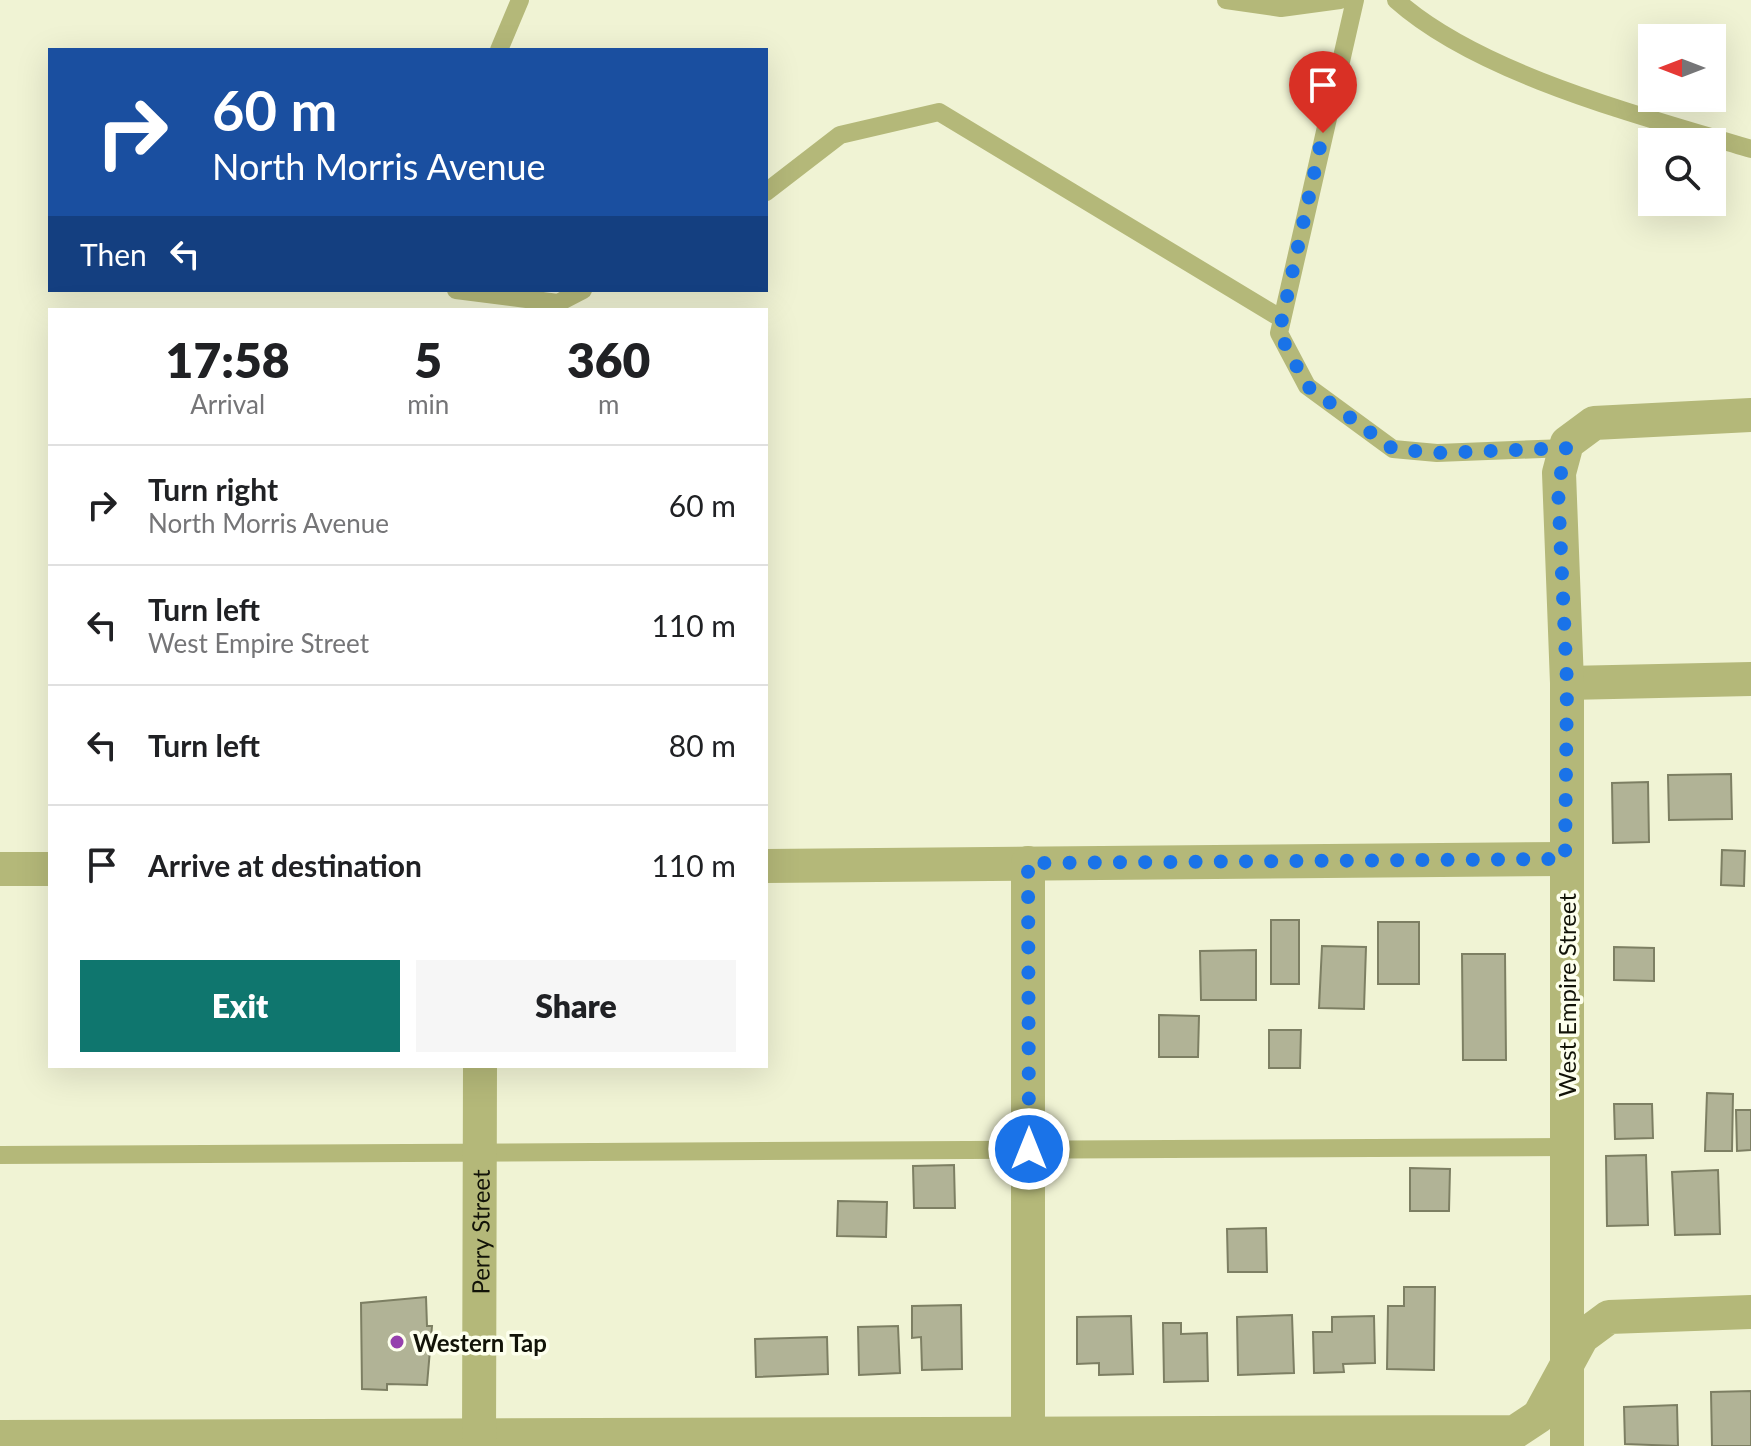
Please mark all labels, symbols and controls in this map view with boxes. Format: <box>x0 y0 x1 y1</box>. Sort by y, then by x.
north arrow <box>1638 24 1726 112</box>
map controls <box>1638 24 1726 216</box>
pin <box>1289 51 1357 133</box>
icon: arrive <box>1301 63 1345 107</box>
text: 60 m <box>212 76 337 143</box>
icon: right <box>80 80 184 184</box>
button: search <box>1638 128 1726 216</box>
text: North Morris Avenue <box>212 144 546 188</box>
icon: left <box>163 232 207 276</box>
text: Then <box>80 236 147 272</box>
text: 17:58 <box>166 331 290 388</box>
text: 5 <box>414 331 442 388</box>
text: 360 <box>567 331 650 388</box>
text: Arrival <box>190 388 265 420</box>
text: min <box>407 388 449 420</box>
text: m <box>598 388 619 420</box>
text: Turn right <box>148 471 278 507</box>
icon: right <box>80 483 124 527</box>
text: 60 m <box>669 487 736 523</box>
text: North Morris Avenue <box>148 507 389 539</box>
text: Turn left <box>148 591 260 627</box>
icon: left <box>80 603 124 647</box>
text: 110 m <box>651 607 736 643</box>
text: West Empire Street <box>148 627 369 659</box>
icon: left <box>80 723 124 767</box>
text: Turn left <box>148 727 260 763</box>
text: 80 m <box>669 727 736 763</box>
icon: arrive <box>80 843 124 887</box>
text: Arrive at destination <box>148 847 422 883</box>
text: 110 m <box>651 847 736 883</box>
street label: West Empire Street <box>1552 893 1581 1097</box>
button: Exit <box>80 960 400 1052</box>
button: Share <box>416 960 736 1052</box>
position arrow <box>987 1107 1071 1191</box>
street label: Perry Street <box>465 1169 494 1295</box>
place label: Western Tap <box>413 1328 547 1357</box>
marker: Western Tap <box>388 1333 406 1351</box>

